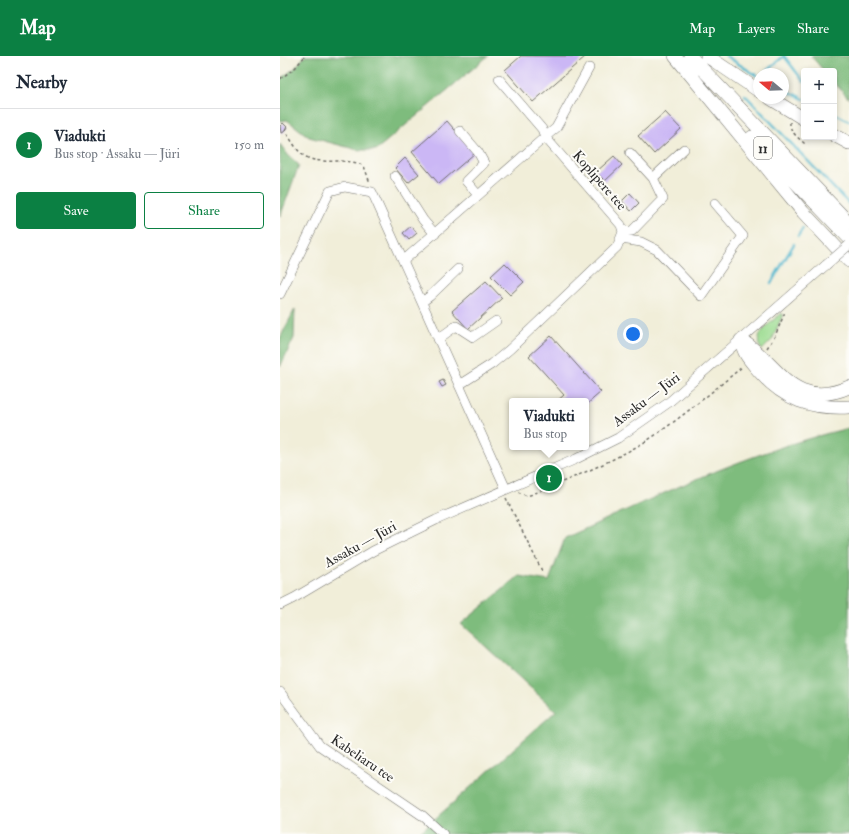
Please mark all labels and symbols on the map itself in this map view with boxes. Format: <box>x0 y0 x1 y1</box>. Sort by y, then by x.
north arrow <box>753 68 789 104</box>
road number: 11 <box>754 137 772 159</box>
street label: Koplipere tee <box>568 147 630 214</box>
your location <box>623 324 643 344</box>
street label: Assaku — Jüri <box>609 368 683 431</box>
pin: 1 <box>536 463 562 493</box>
street label: Assaku — Jüri <box>320 518 399 572</box>
street label: Kabeliaru tee <box>328 731 398 786</box>

